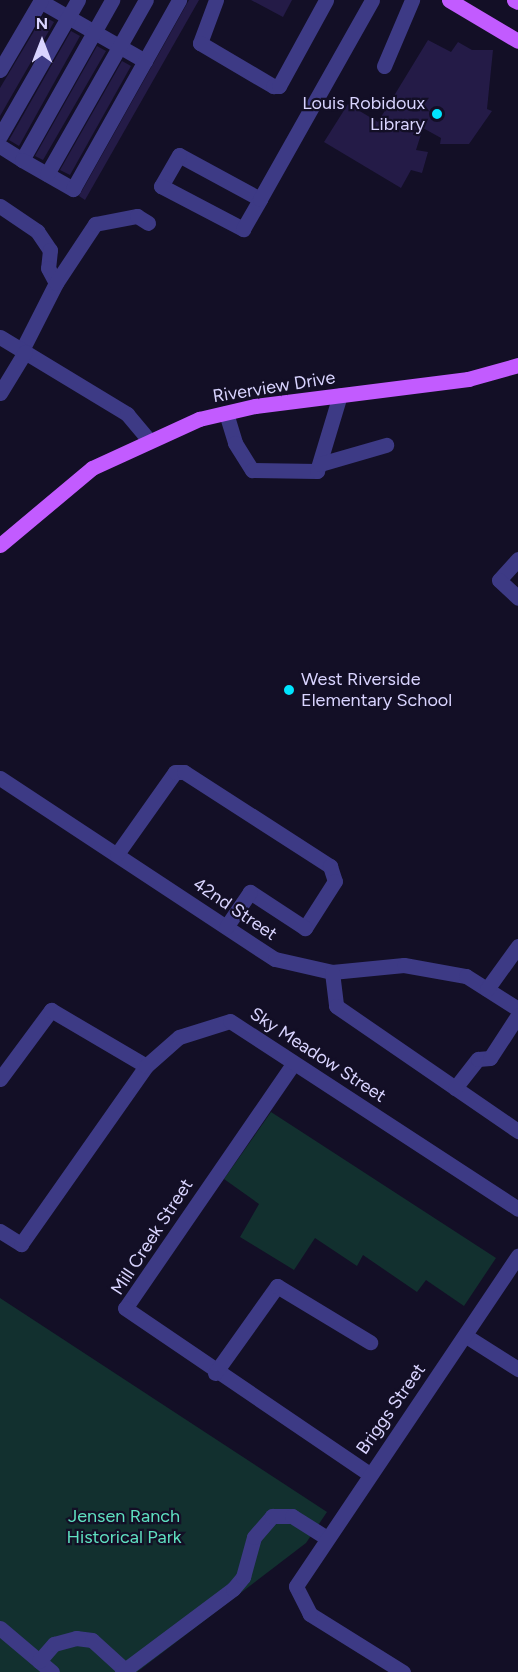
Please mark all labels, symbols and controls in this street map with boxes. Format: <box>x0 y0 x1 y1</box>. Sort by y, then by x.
north arrow <box>12 12 72 72</box>
text: N <box>36 14 48 33</box>
place label: Louis Robidoux Library <box>302 93 425 136</box>
marker: Louis Robidoux Library <box>430 107 444 121</box>
street label: Riverview Drive <box>211 367 337 407</box>
place label: West Riverside Elementary School <box>301 669 452 712</box>
marker: West Riverside Elementary School <box>282 683 296 697</box>
street label: 42nd Street <box>189 873 281 945</box>
street label: Sky Meadow Street <box>246 1003 390 1107</box>
street label: Mill Creek Street <box>106 1175 198 1299</box>
street label: Briggs Street <box>352 1360 430 1458</box>
park label: Jensen Ranch Historical Park <box>66 1506 182 1549</box>

